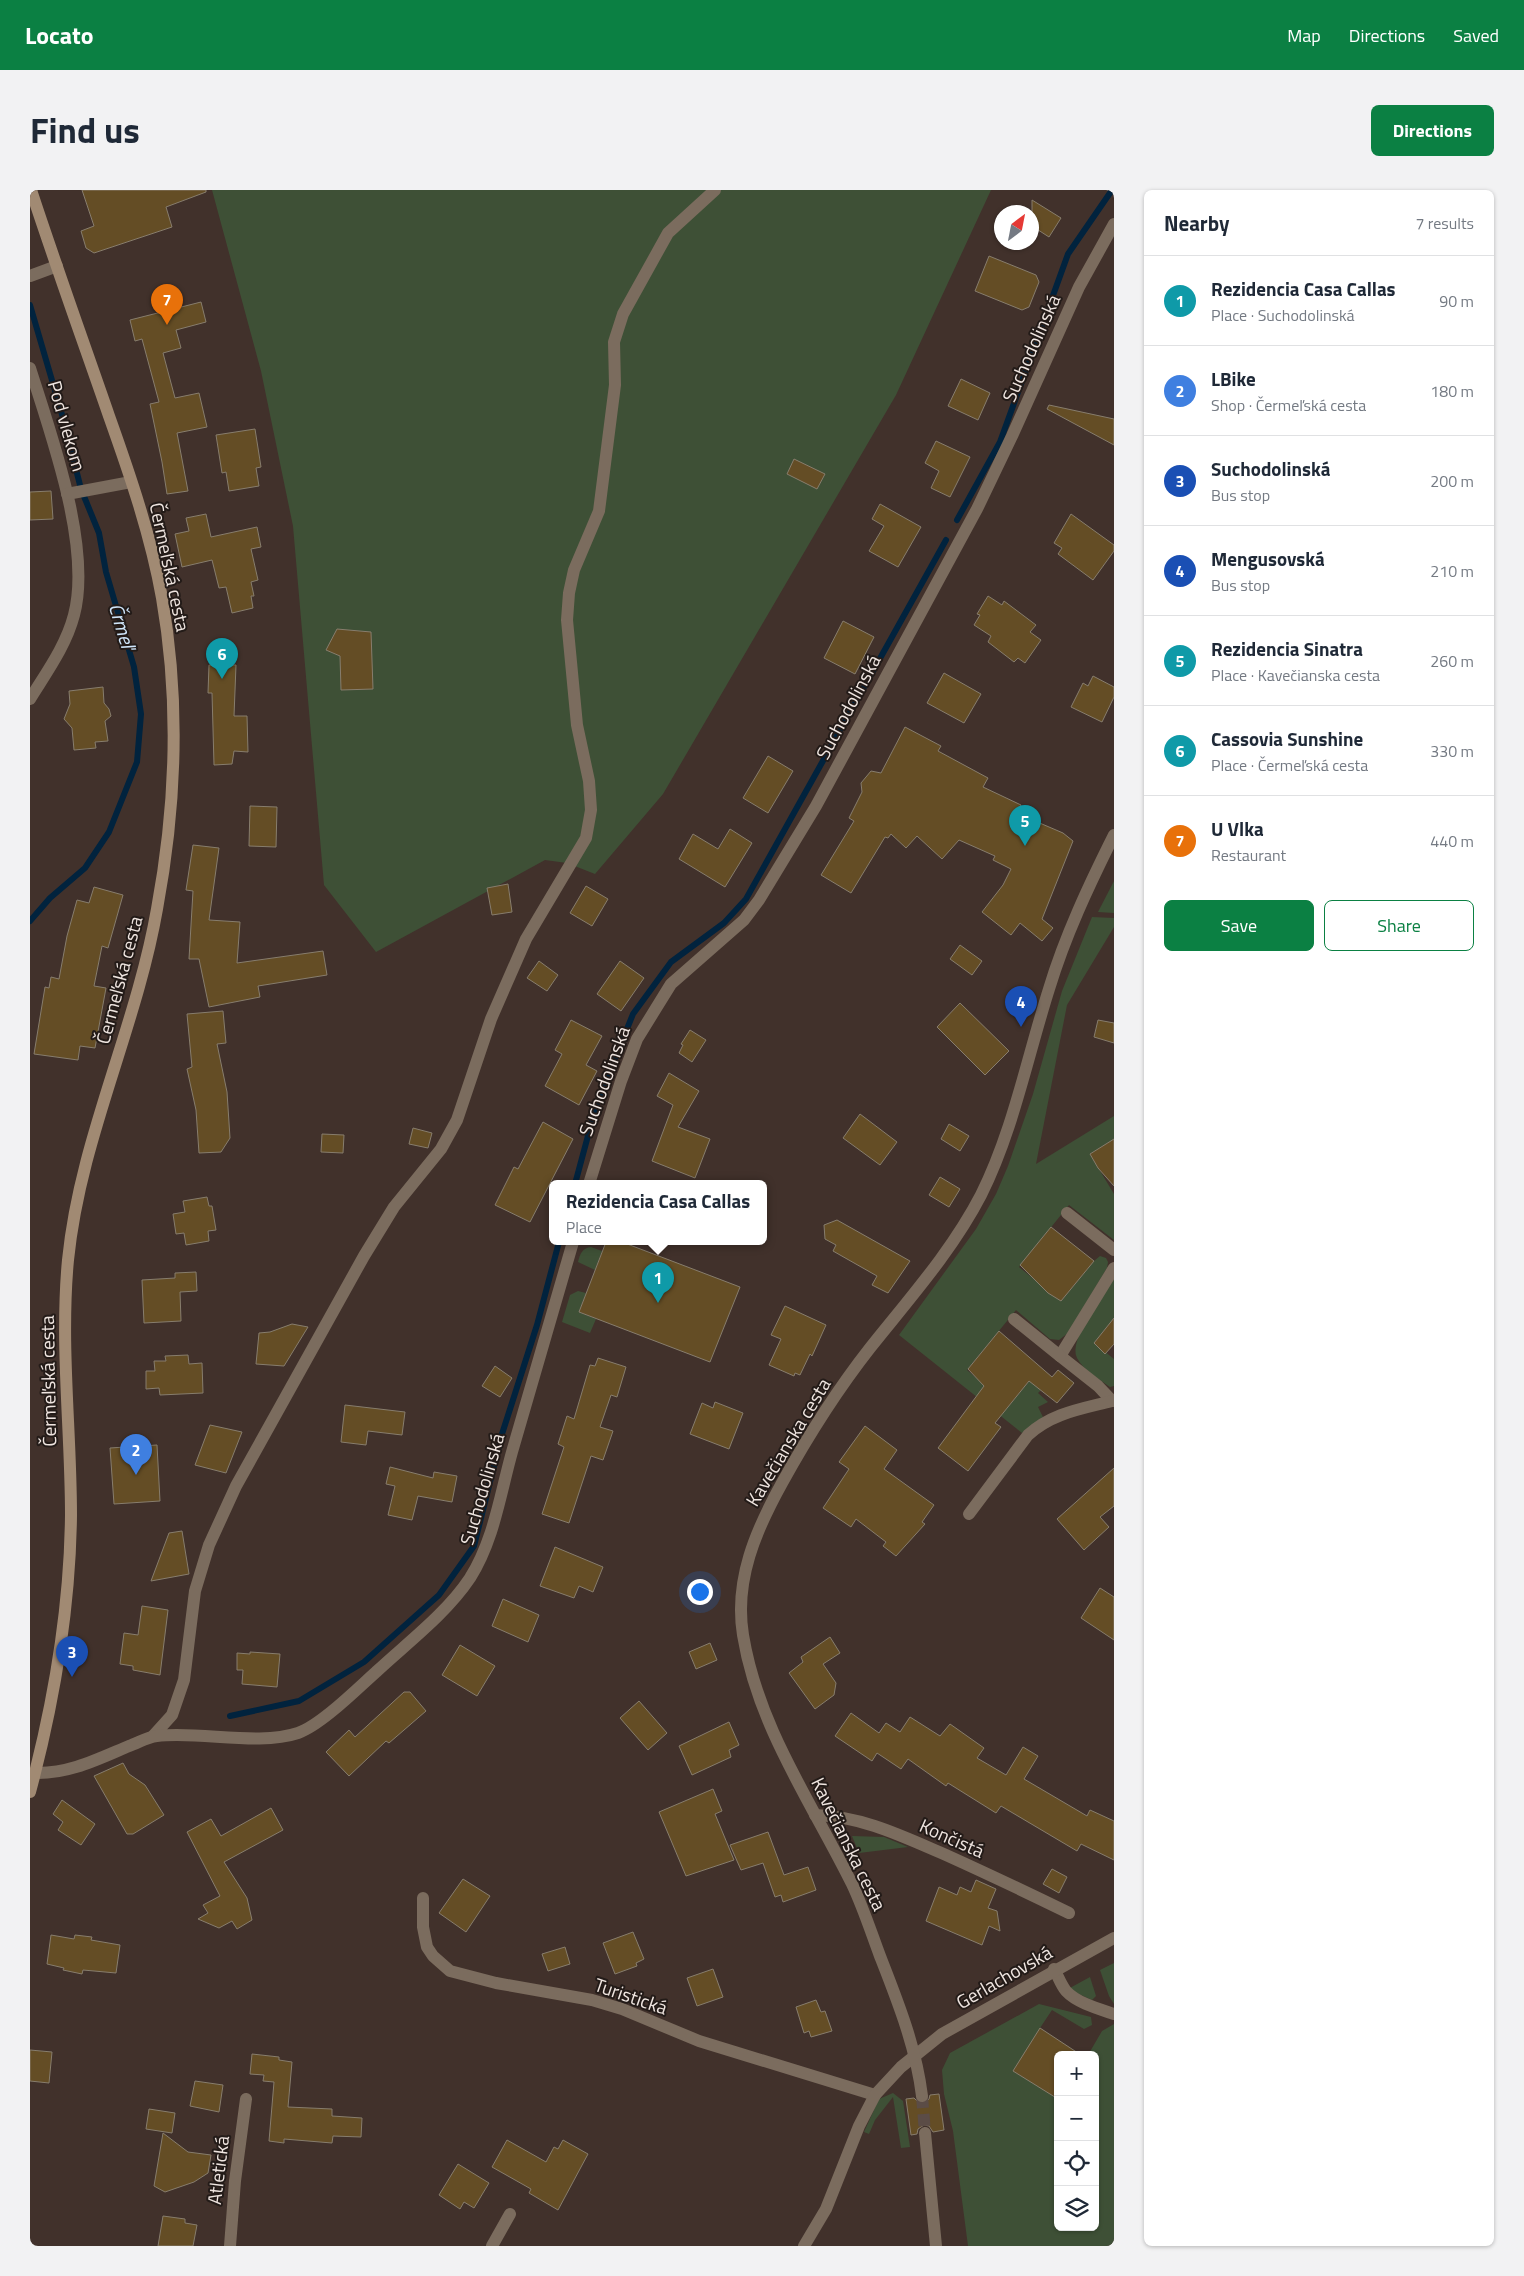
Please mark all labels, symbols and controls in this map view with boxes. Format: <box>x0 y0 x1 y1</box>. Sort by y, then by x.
text: Locato <box>25 17 94 53</box>
text: Map <box>1287 22 1321 49</box>
text: Directions <box>1349 22 1425 49</box>
text: Saved <box>1453 22 1499 49</box>
text: Find us <box>30 103 140 157</box>
button: Directions <box>1371 105 1494 156</box>
north arrow <box>994 205 1039 250</box>
text: Nearby <box>1164 207 1229 239</box>
text: 7 results <box>1415 211 1474 235</box>
text: Rezidencia Casa Callas <box>1211 274 1396 303</box>
pin: 7 <box>151 284 183 325</box>
street label: Suchodolinská <box>994 289 1067 406</box>
text: 1 <box>1176 289 1184 313</box>
text: 90 m <box>1439 289 1474 313</box>
text: Place · Suchodolinská <box>1211 303 1355 327</box>
text: LBike <box>1211 364 1256 393</box>
street label: Pod vlekom <box>41 377 94 475</box>
text: 2 <box>1176 379 1184 403</box>
text: 180 m <box>1430 379 1474 403</box>
text: Shop · Čermeľská cesta <box>1211 393 1366 417</box>
text: Suchodolinská <box>1211 454 1330 483</box>
text: 3 <box>1176 469 1184 493</box>
text: 200 m <box>1430 469 1474 493</box>
text: Bus stop <box>1211 483 1270 507</box>
street label: Čermeľská cesta <box>143 500 198 635</box>
text: Mengusovská <box>1211 544 1325 573</box>
text: 4 <box>1176 559 1184 583</box>
text: 210 m <box>1430 559 1474 583</box>
text: Bus stop <box>1211 573 1270 597</box>
water label: Črmeľ <box>101 599 145 656</box>
text: Rezidencia Sinatra <box>1211 634 1363 663</box>
pin: 6 <box>206 638 238 679</box>
street label: Suchodolinská <box>808 649 888 764</box>
text: 5 <box>1176 649 1184 673</box>
text: 260 m <box>1430 649 1474 673</box>
text: Place · Kavečianska cesta <box>1211 663 1380 687</box>
text: Cassovia Sunshine <box>1211 724 1363 753</box>
text: 6 <box>1176 739 1184 763</box>
text: 330 m <box>1430 739 1474 763</box>
text: Place · Čermeľská cesta <box>1211 753 1368 777</box>
pin: 5 <box>1009 805 1041 846</box>
text: U Vlka <box>1211 814 1264 843</box>
text: 7 <box>1176 829 1184 853</box>
text: 440 m <box>1430 829 1474 853</box>
text: Restaurant <box>1211 843 1286 867</box>
button: Save <box>1164 900 1314 951</box>
button: Share <box>1324 900 1474 951</box>
street label: Čermeľská cesta <box>88 912 150 1047</box>
pin: 4 <box>1005 986 1037 1027</box>
street label: Suchodolinská <box>570 1021 637 1140</box>
popup <box>549 1180 767 1245</box>
text: Rezidencia Casa Callas <box>566 1186 750 1215</box>
text: Place <box>566 1215 602 1239</box>
pin: 1 <box>642 1262 674 1303</box>
street label: Čermeľská cesta <box>32 1315 63 1447</box>
street label: Kavečianska cesta <box>738 1372 838 1512</box>
street label: Suchodolinská <box>452 1429 511 1548</box>
pin: 2 <box>120 1434 152 1475</box>
your location <box>687 1579 713 1605</box>
pin: 3 <box>56 1636 88 1677</box>
street label: Kavečianska cesta <box>805 1772 895 1916</box>
street label: Končistá <box>915 1810 990 1865</box>
street label: Gerlachovská <box>950 1937 1058 2016</box>
street label: Turistická <box>591 1969 672 2022</box>
map controls <box>1054 2051 1099 2231</box>
button: + <box>1054 2051 1099 2096</box>
button: − <box>1054 2096 1099 2141</box>
street label: Atletická <box>199 2133 236 2206</box>
button: locate <box>1054 2141 1099 2186</box>
button: layers <box>1054 2186 1099 2231</box>

